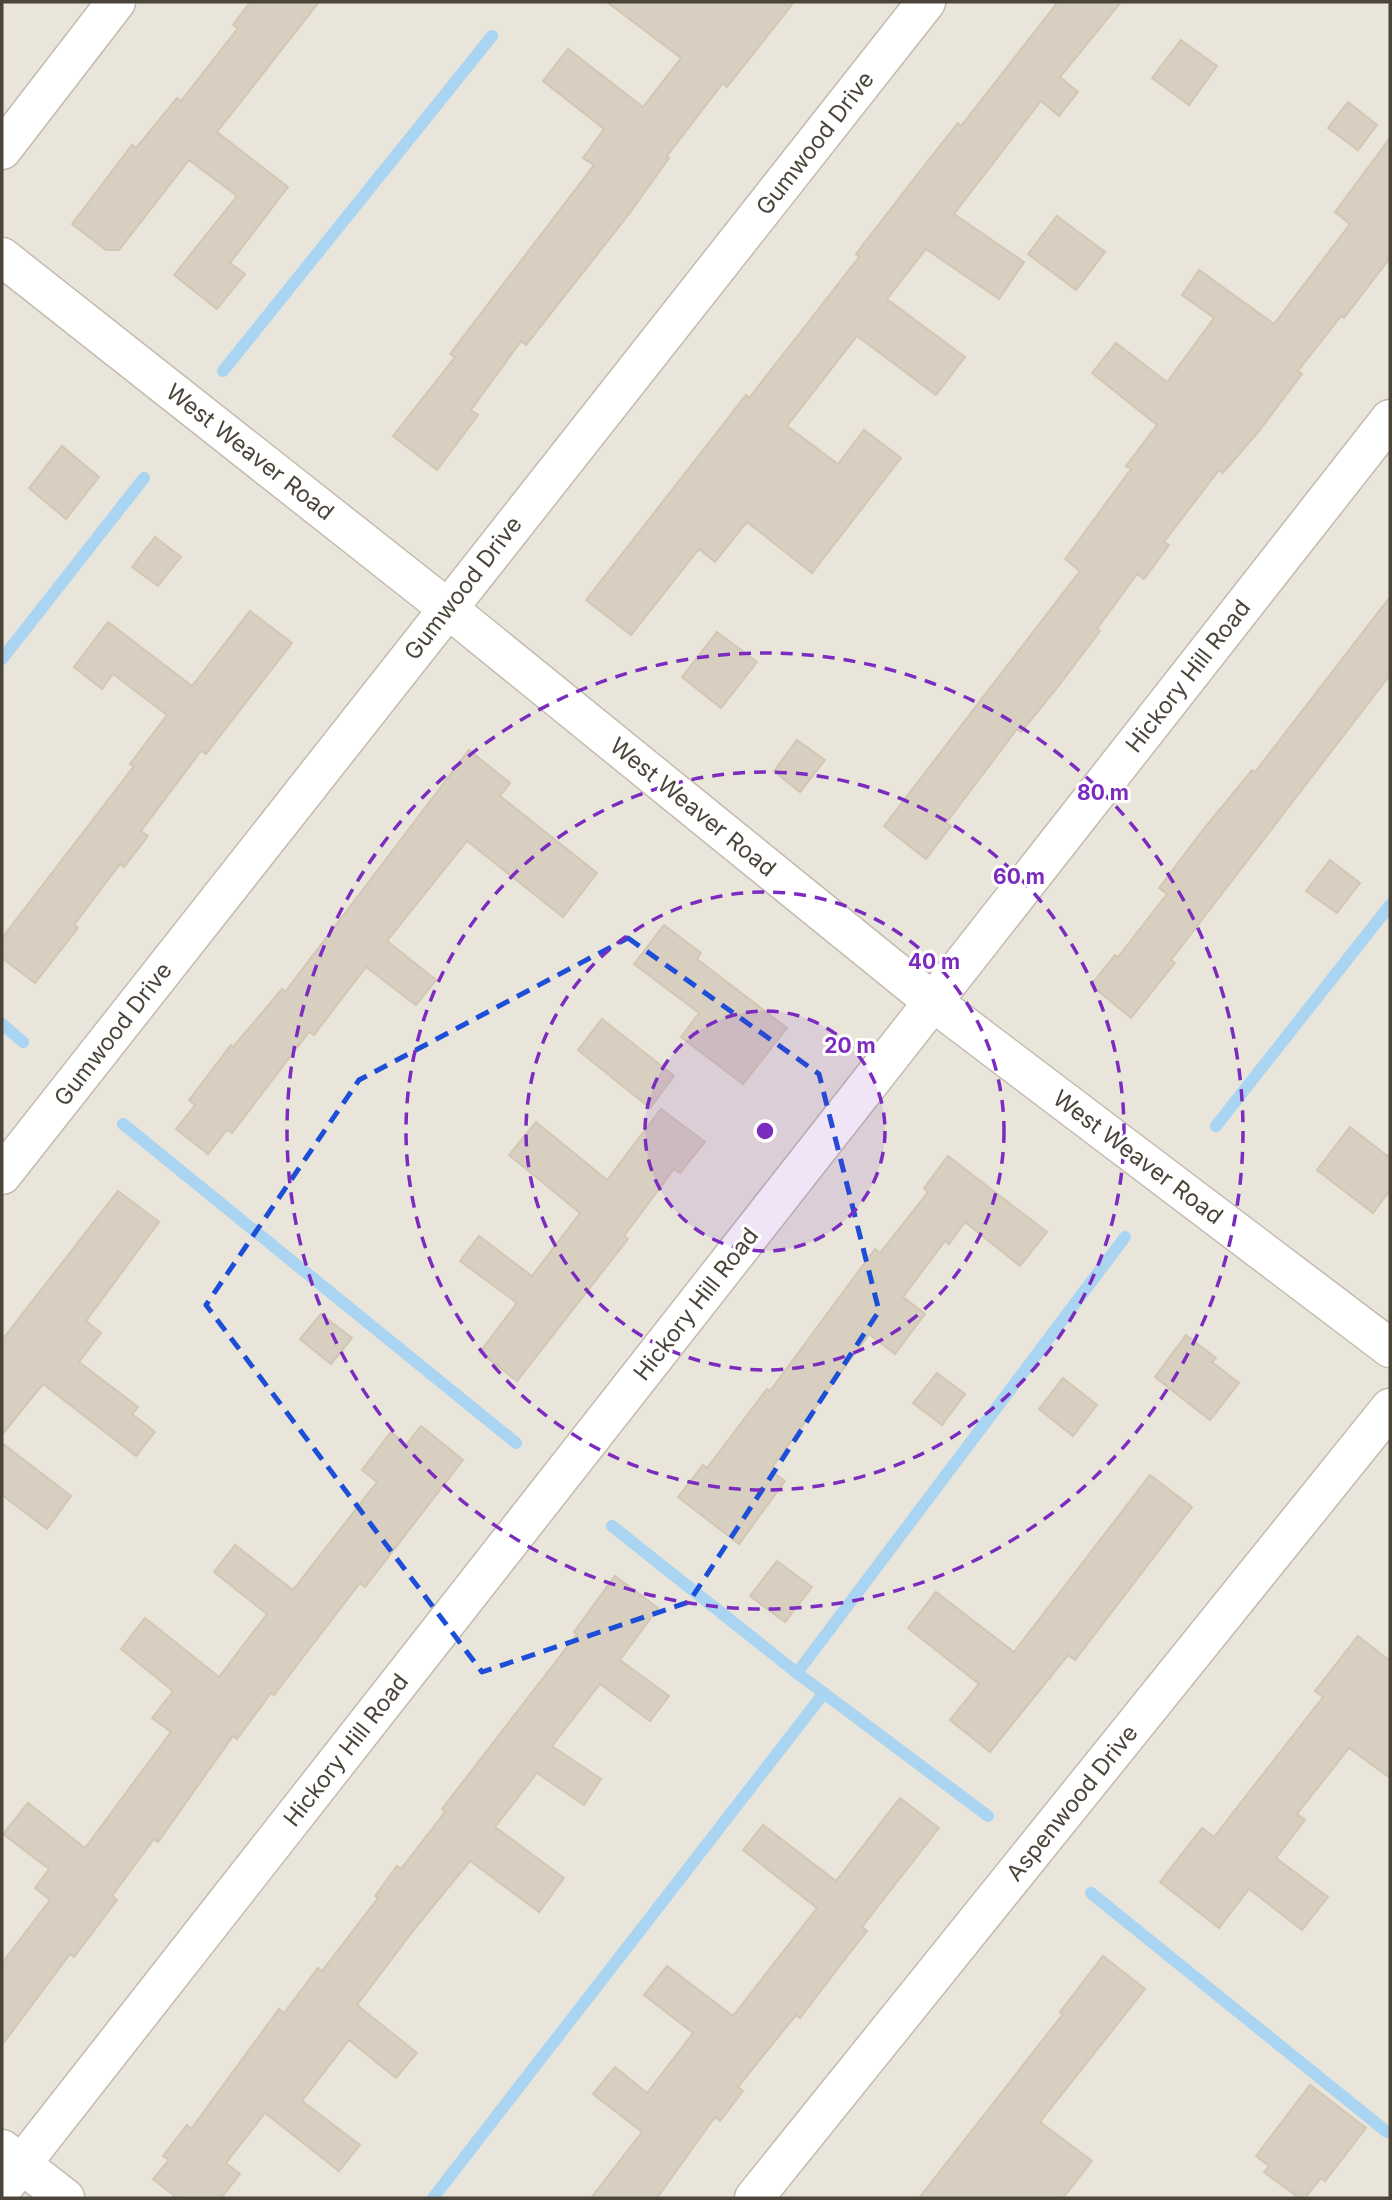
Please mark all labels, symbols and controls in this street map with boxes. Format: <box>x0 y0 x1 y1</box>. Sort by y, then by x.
street label: Gumwood Drive <box>750 66 880 220</box>
street label: West Weaver Road <box>161 378 339 526</box>
street label: Gumwood Drive <box>398 511 528 665</box>
street label: Hickory Hill Road <box>1120 594 1256 758</box>
street label: West Weaver Road <box>604 732 782 882</box>
text: 80 m <box>1077 780 1129 805</box>
text: 60 m <box>993 864 1045 889</box>
text: 40 m <box>908 949 960 974</box>
street label: Gumwood Drive <box>48 957 178 1111</box>
text: 20 m <box>824 1033 876 1058</box>
street label: West Weaver Road <box>1048 1084 1228 1230</box>
centre of rings <box>753 1119 777 1143</box>
street label: Hickory Hill Road <box>628 1222 764 1386</box>
street label: Hickory Hill Road <box>278 1668 414 1832</box>
street label: Aspenwood Drive <box>1000 1719 1144 1887</box>

